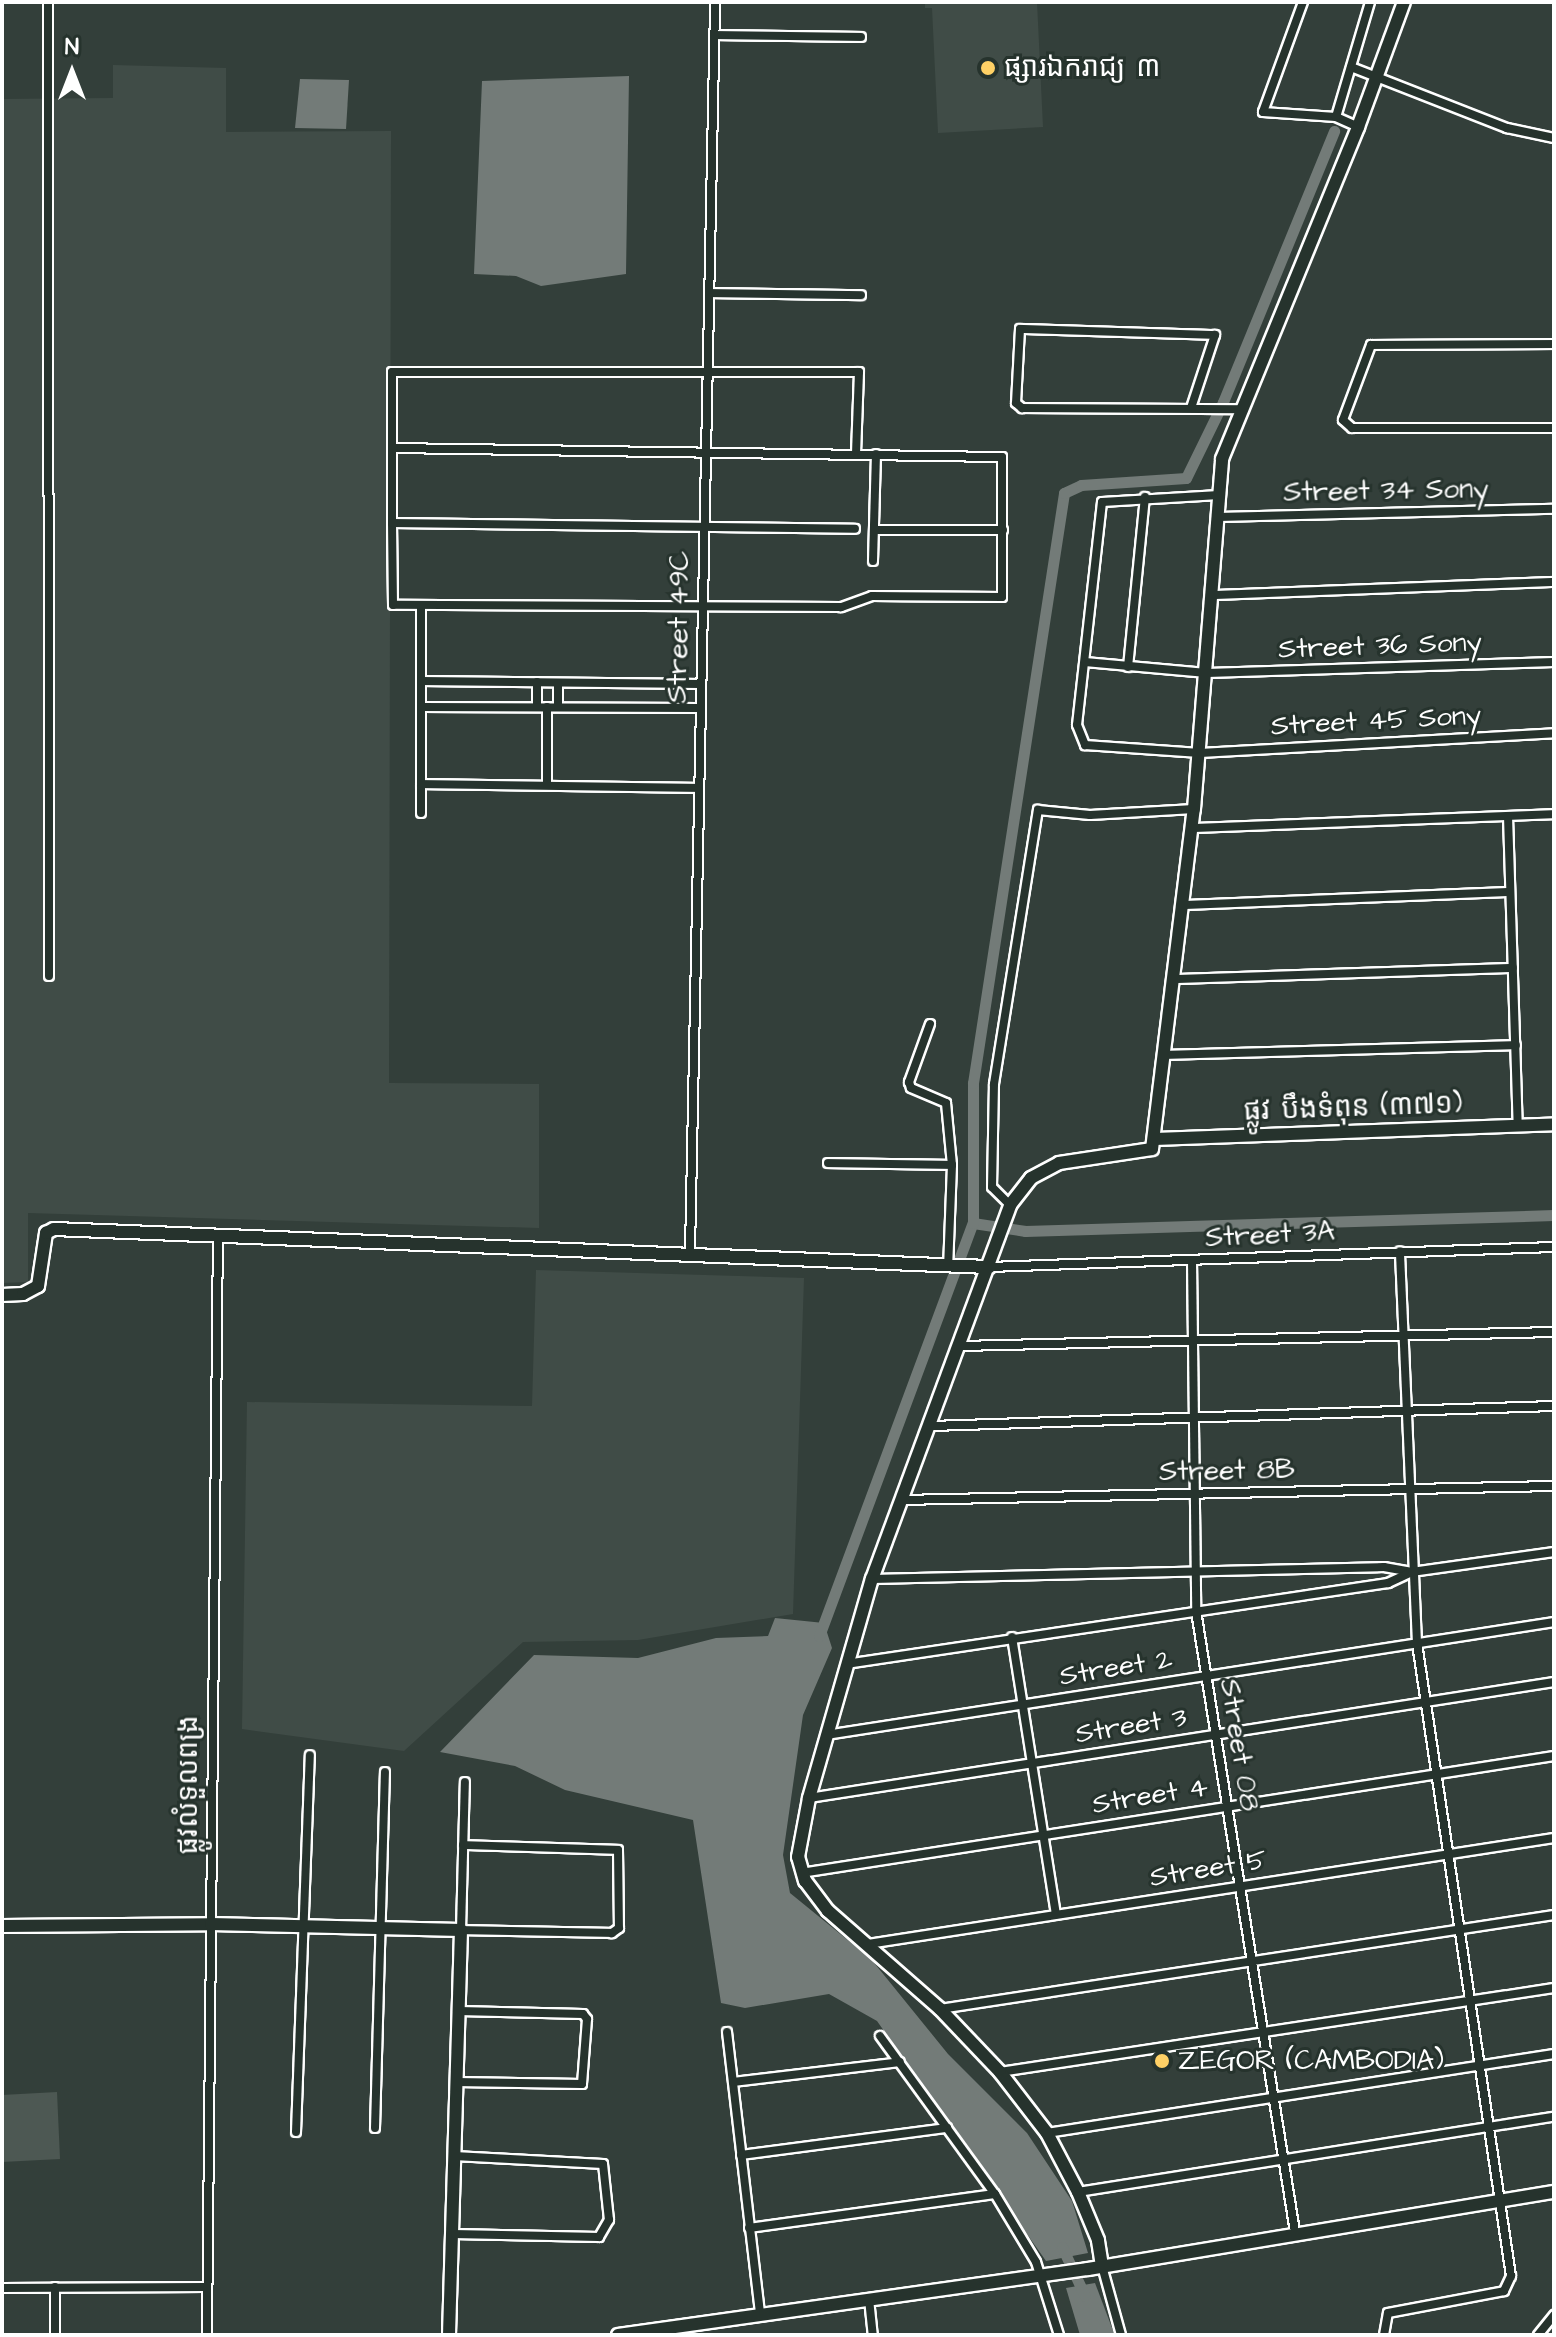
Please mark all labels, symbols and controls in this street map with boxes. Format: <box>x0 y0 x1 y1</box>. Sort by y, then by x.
north arrow <box>32 32 112 112</box>
text: N <box>65 32 79 63</box>
place label: ផ្សារឯករាជ្យ ៣ <box>1004 51 1160 85</box>
marker: ផ្សារឯករាជ្យ ៣ <box>979 59 997 77</box>
street label: Street 34 Sony <box>1283 472 1489 510</box>
street label: Street 49C <box>661 551 697 703</box>
street label: Street 36 Sony <box>1278 626 1482 666</box>
street label: Street 45 Sony <box>1270 699 1482 743</box>
street label: ផ្លូវ បឹងទំពុន (៣៧១) <box>1243 1087 1463 1129</box>
street label: Street 3A <box>1204 1215 1336 1255</box>
street label: Street 8B <box>1159 1453 1295 1489</box>
street label: Street 2 <box>1057 1643 1175 1693</box>
street label: Street 08 <box>1212 1676 1266 1814</box>
street label: Street 3 <box>1073 1701 1189 1751</box>
street label: ផ្លូវលំទួលពង្រ <box>172 1715 206 1855</box>
street label: Street 4 <box>1090 1770 1210 1822</box>
street label: Street 5 <box>1147 1843 1269 1895</box>
place label: ZEGOR (CAMBODIA) <box>1178 2044 1444 2078</box>
marker: ZEGOR (CAMBODIA) <box>1153 2052 1171 2070</box>

